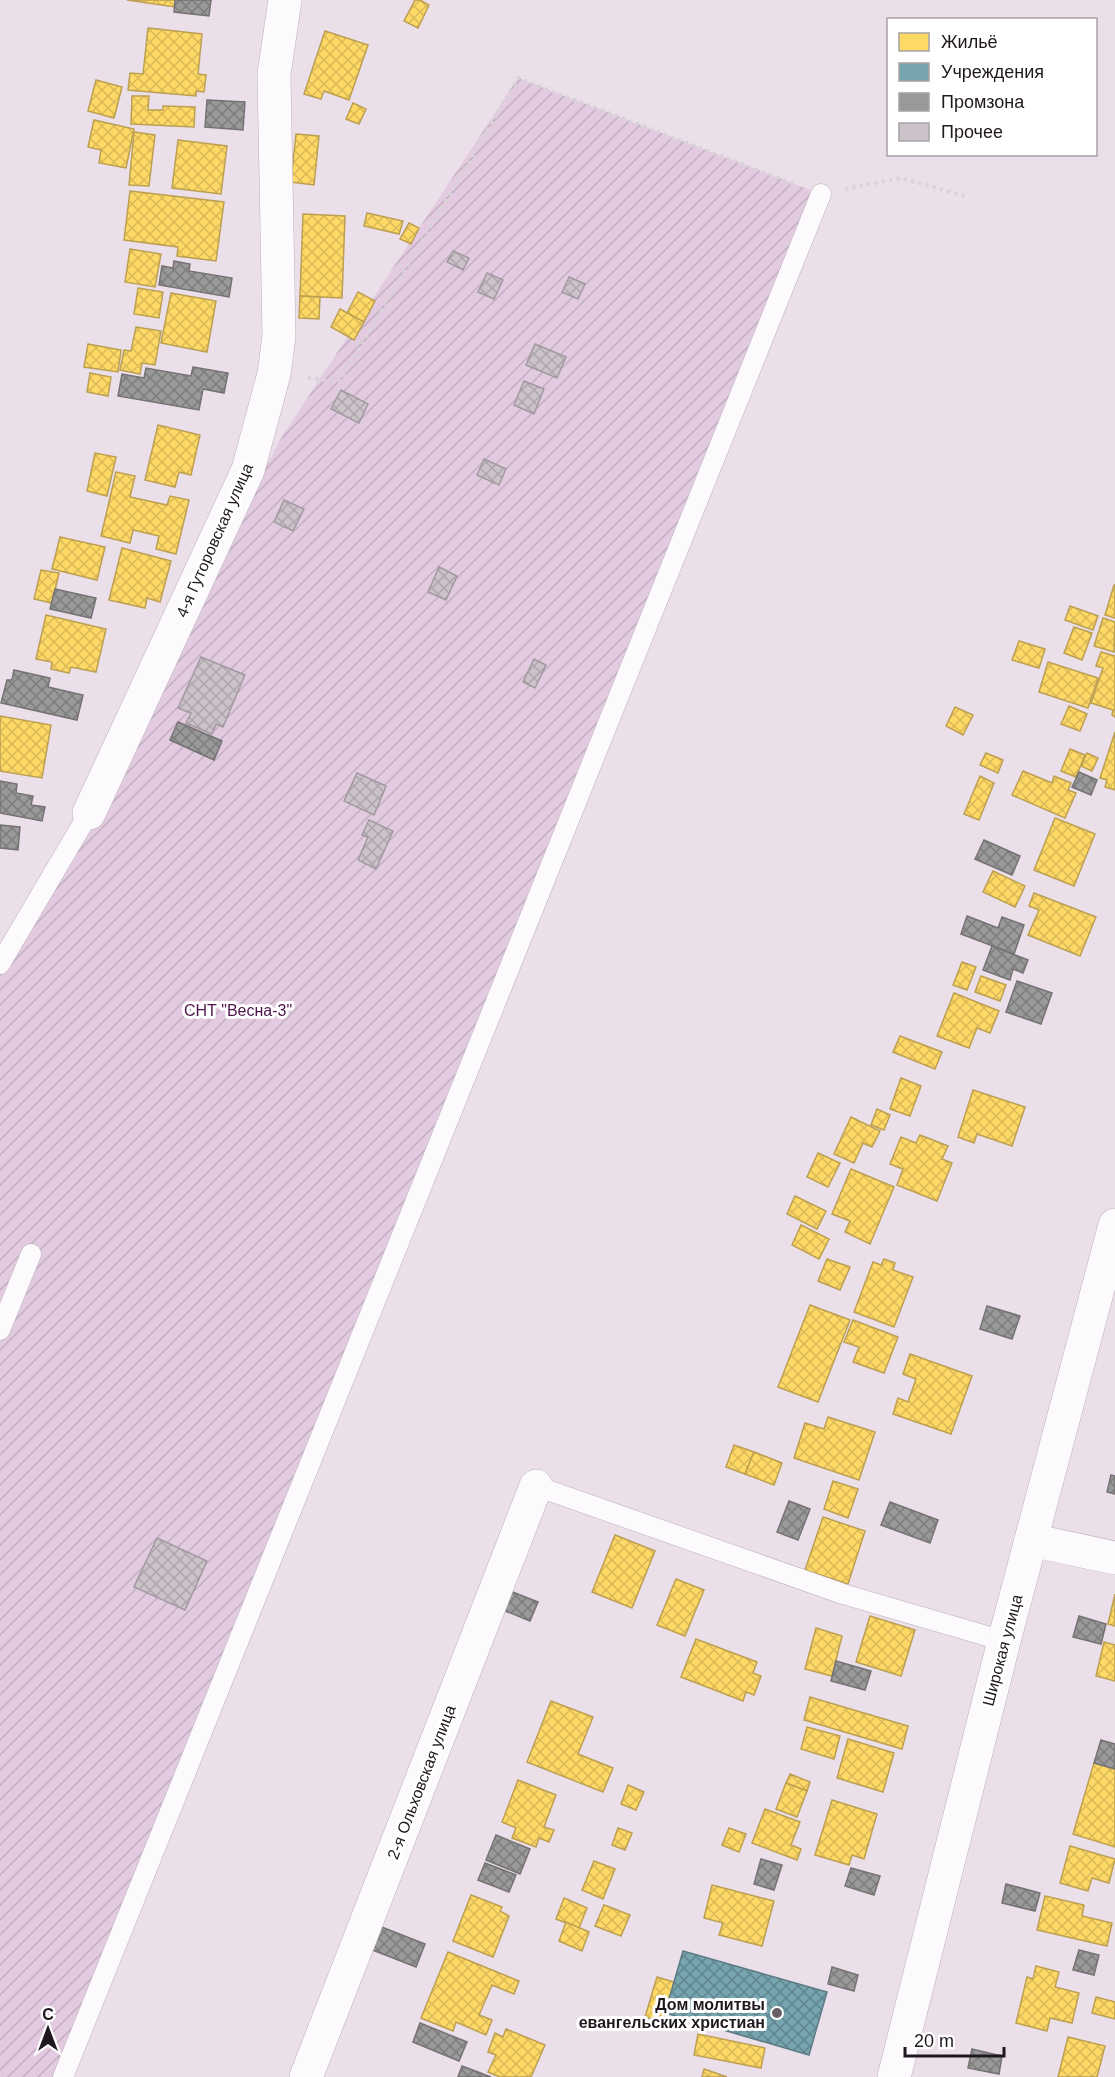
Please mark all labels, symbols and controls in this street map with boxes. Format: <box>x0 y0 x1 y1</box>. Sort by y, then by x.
legend <box>887 18 1097 156</box>
text: Жильё <box>941 32 998 52</box>
text: Учреждения <box>941 62 1044 82</box>
text: Промзона <box>941 92 1025 112</box>
text: Прочее <box>941 122 1003 142</box>
street label: 4-я Гуторовская улица <box>173 461 256 620</box>
park label: СНТ "Весна-3" <box>184 1002 292 1019</box>
street label: Широкая улица <box>979 1592 1026 1708</box>
street label: 2-я Ольховская улица <box>384 1703 459 1862</box>
place label: Дом молитвы евангельских христиан <box>579 1996 765 2031</box>
north arrow <box>18 1999 78 2059</box>
text: С <box>42 2006 54 2023</box>
marker: Дом молитвы евангельских христиан <box>770 2006 784 2020</box>
scale bar <box>905 2020 1004 2058</box>
text: 20 m <box>914 2031 954 2051</box>

